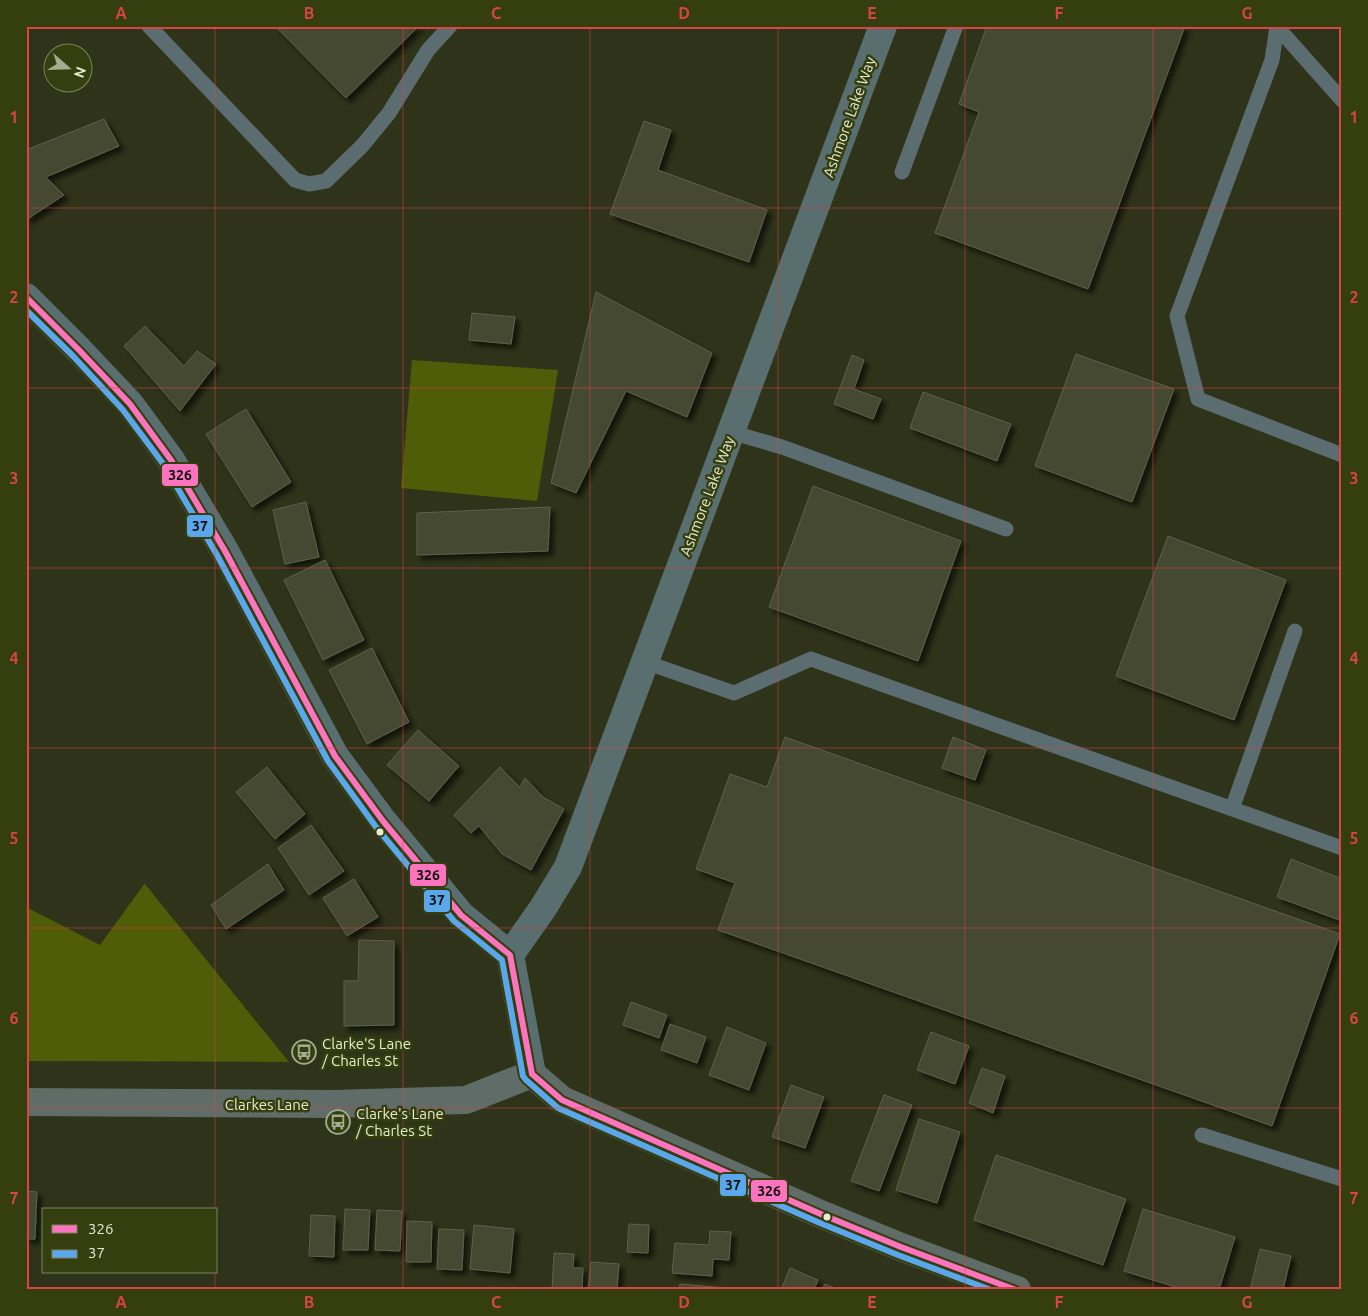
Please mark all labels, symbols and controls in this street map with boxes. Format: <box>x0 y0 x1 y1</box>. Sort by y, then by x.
text: A <box>115 4 127 22</box>
text: B <box>304 4 314 22</box>
text: C <box>491 4 501 22</box>
text: D <box>678 4 690 22</box>
text: E <box>867 4 877 22</box>
text: F <box>1055 4 1064 22</box>
text: G <box>1241 4 1253 22</box>
north arrow <box>42 42 92 92</box>
street label: Ashmore Lake Way <box>819 54 879 180</box>
text: N <box>71 65 90 80</box>
text: 1 <box>9 108 19 126</box>
text: 1 <box>1349 108 1359 126</box>
text: 2 <box>9 288 19 306</box>
text: 2 <box>1349 288 1359 306</box>
street label: Ashmore Lake Way <box>676 434 738 558</box>
line badge: 326 <box>161 463 199 487</box>
text: 326 <box>168 467 192 483</box>
text: 3 <box>9 469 19 487</box>
text: 3 <box>1349 469 1359 487</box>
line badge: 37 <box>186 514 214 538</box>
text: 37 <box>192 518 208 534</box>
text: 4 <box>9 649 19 667</box>
text: 4 <box>1349 649 1359 667</box>
unlabelled marker <box>375 827 385 837</box>
text: 5 <box>9 829 19 847</box>
text: 5 <box>1349 829 1359 847</box>
line badge: 326 <box>409 863 447 887</box>
text: 326 <box>416 867 440 883</box>
line badge: 37 <box>423 889 451 913</box>
text: 37 <box>429 892 445 908</box>
text: 6 <box>9 1009 19 1027</box>
text: 6 <box>1349 1009 1359 1027</box>
place label: Clarke'S Lane / Charles St <box>321 1035 411 1069</box>
bus stop icon: Clarke'S Lane / Charles St <box>291 1039 317 1065</box>
street label: Clarkes Lane <box>225 1096 309 1113</box>
place label: Clarke's Lane / Charles St <box>355 1105 444 1139</box>
bus stop icon: Clarke's Lane / Charles St <box>325 1109 351 1135</box>
line badge: 37 <box>719 1173 747 1197</box>
text: 37 <box>725 1177 741 1193</box>
line badge: 326 <box>750 1179 788 1203</box>
text: 326 <box>757 1183 781 1199</box>
text: 7 <box>9 1189 19 1207</box>
text: 7 <box>1349 1189 1359 1207</box>
legend <box>42 1208 218 1274</box>
unlabelled marker <box>822 1212 832 1222</box>
text: 326 <box>88 1220 113 1237</box>
text: 37 <box>88 1244 105 1261</box>
text: A <box>115 1293 127 1311</box>
text: B <box>304 1293 314 1311</box>
text: C <box>491 1293 501 1311</box>
text: D <box>678 1293 690 1311</box>
text: E <box>867 1293 877 1311</box>
text: F <box>1055 1293 1064 1311</box>
text: G <box>1241 1293 1253 1311</box>

